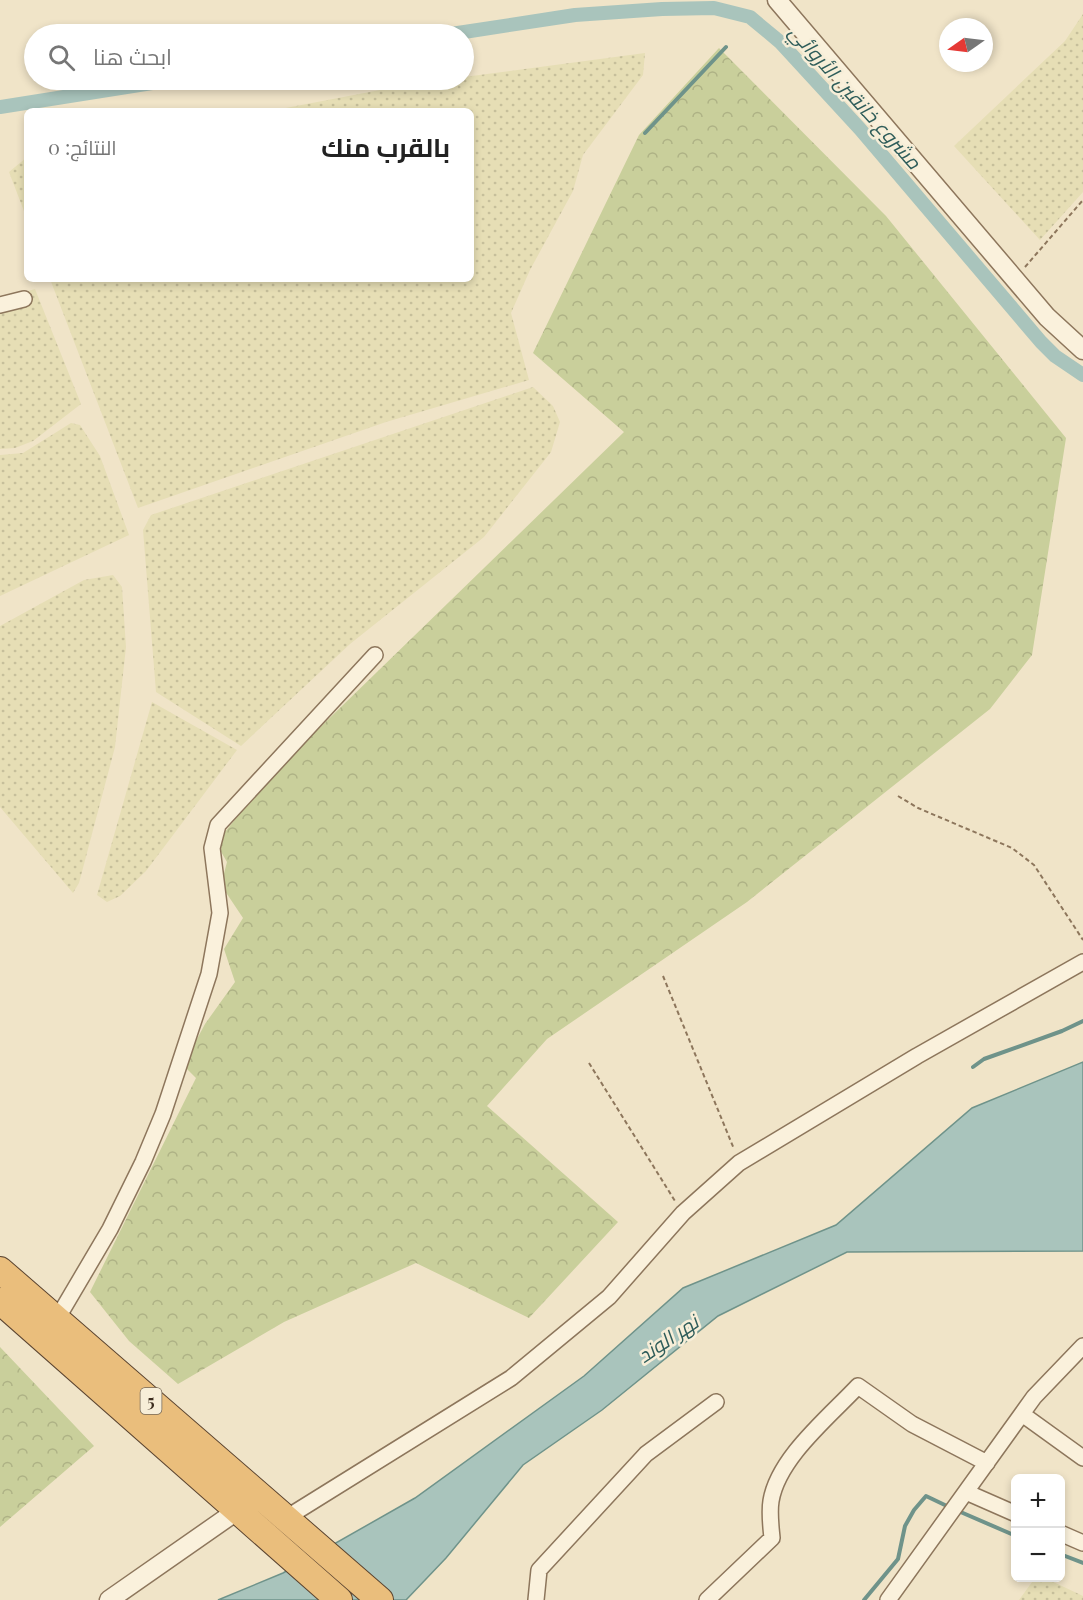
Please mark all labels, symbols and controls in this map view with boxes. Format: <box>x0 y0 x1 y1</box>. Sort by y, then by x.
water label: مشروع خانقين الأروائي <box>781 18 929 178</box>
north arrow <box>939 18 993 72</box>
search box <box>24 24 474 90</box>
icon: search <box>45 41 78 74</box>
text: ابحث هنا <box>93 41 172 71</box>
text: بالقرب منك <box>321 129 450 164</box>
text: النتائج: 0 <box>48 133 117 160</box>
water label: نهر الوند <box>631 1306 705 1368</box>
road number: 5 <box>140 1388 162 1414</box>
map controls <box>1011 1474 1065 1582</box>
button: + <box>1011 1474 1065 1528</box>
button: − <box>1011 1528 1065 1582</box>

